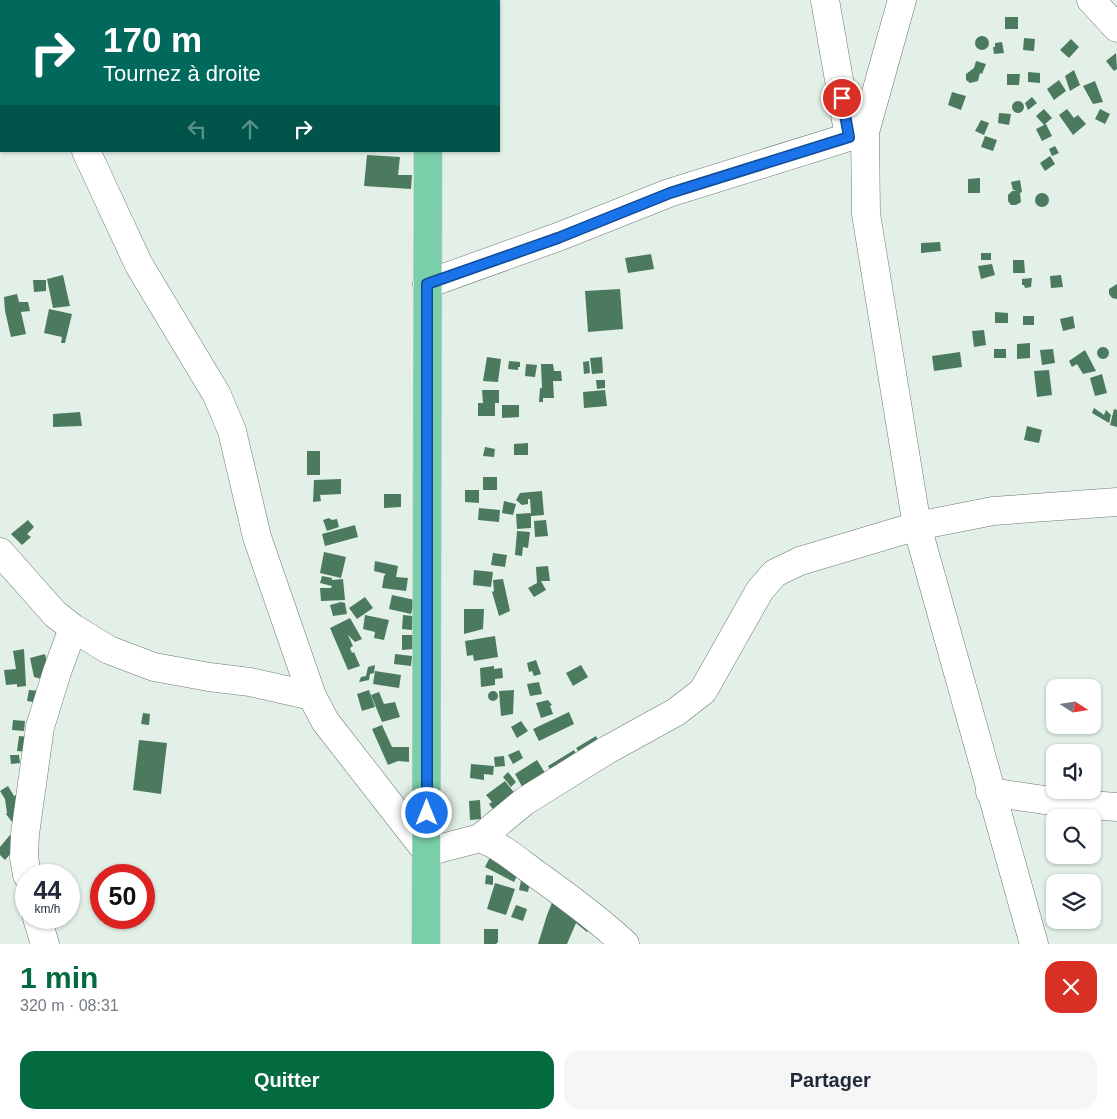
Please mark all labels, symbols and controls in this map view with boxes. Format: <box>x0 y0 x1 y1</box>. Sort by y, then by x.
icon: right <box>20 20 85 85</box>
text: 170 m <box>103 20 202 59</box>
text: Tournez à droite <box>103 61 261 86</box>
pin <box>821 77 863 119</box>
icon: arrive <box>828 84 856 112</box>
icon: left <box>183 115 211 143</box>
icon: ahead <box>236 115 264 143</box>
icon: right <box>289 115 317 143</box>
north arrow <box>1046 679 1101 734</box>
map controls <box>1046 679 1101 929</box>
button: sound <box>1046 744 1101 799</box>
position arrow <box>400 786 452 838</box>
button: search <box>1046 809 1101 864</box>
speed limit sign: 50 <box>90 864 155 929</box>
button: layers <box>1046 874 1101 929</box>
text: 44 <box>34 876 61 904</box>
text: km/h <box>34 902 61 916</box>
text: 1 min <box>20 961 98 994</box>
button: close <box>1045 961 1097 1013</box>
text: 320 m · 08:31 <box>20 997 119 1014</box>
button: Quitter <box>20 1051 554 1109</box>
button: Partager <box>564 1051 1097 1109</box>

